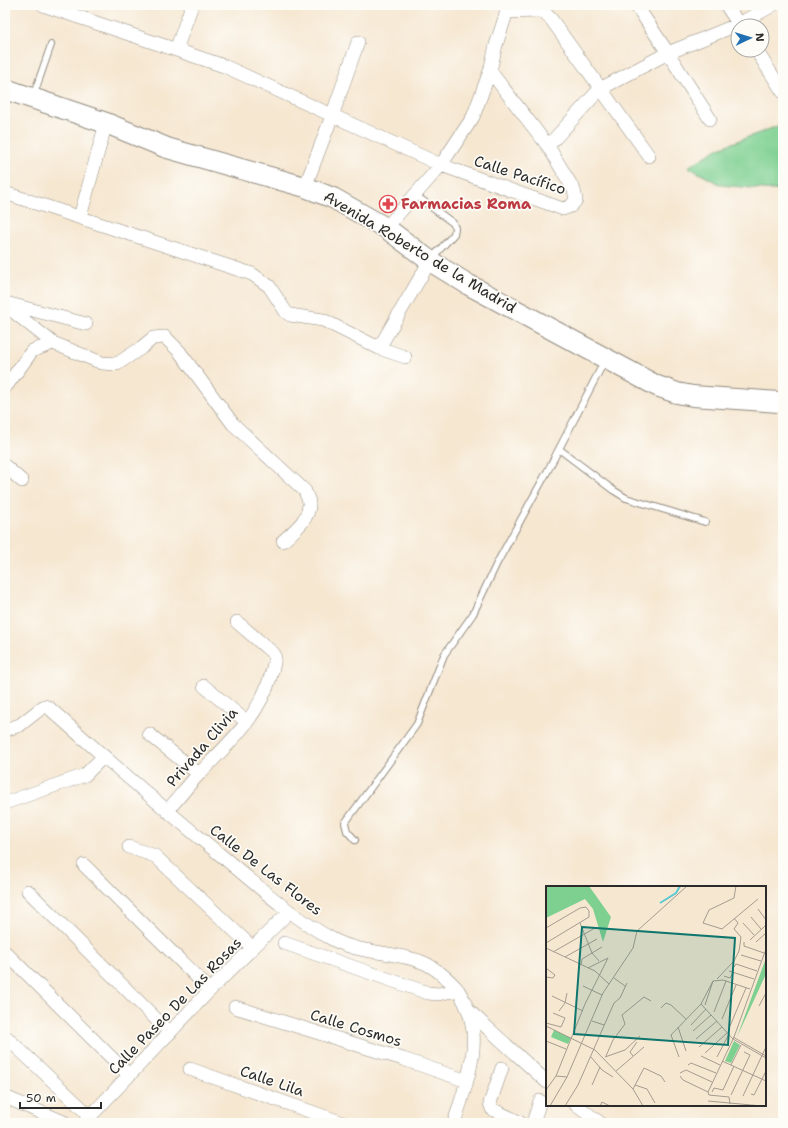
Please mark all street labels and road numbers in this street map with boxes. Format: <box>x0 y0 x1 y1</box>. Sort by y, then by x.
street label: Calle Pacífico <box>472 151 568 199</box>
street label: Avenida Roberto de la Madrid <box>320 186 521 318</box>
street label: Privada Clivia <box>162 703 242 791</box>
street label: Calle De Las Flores <box>206 820 326 920</box>
street label: Calle Paseo De Las Rosas <box>104 933 246 1079</box>
street label: Calle Cosmos <box>308 1005 404 1051</box>
street label: Calle Lila <box>237 1061 307 1102</box>

